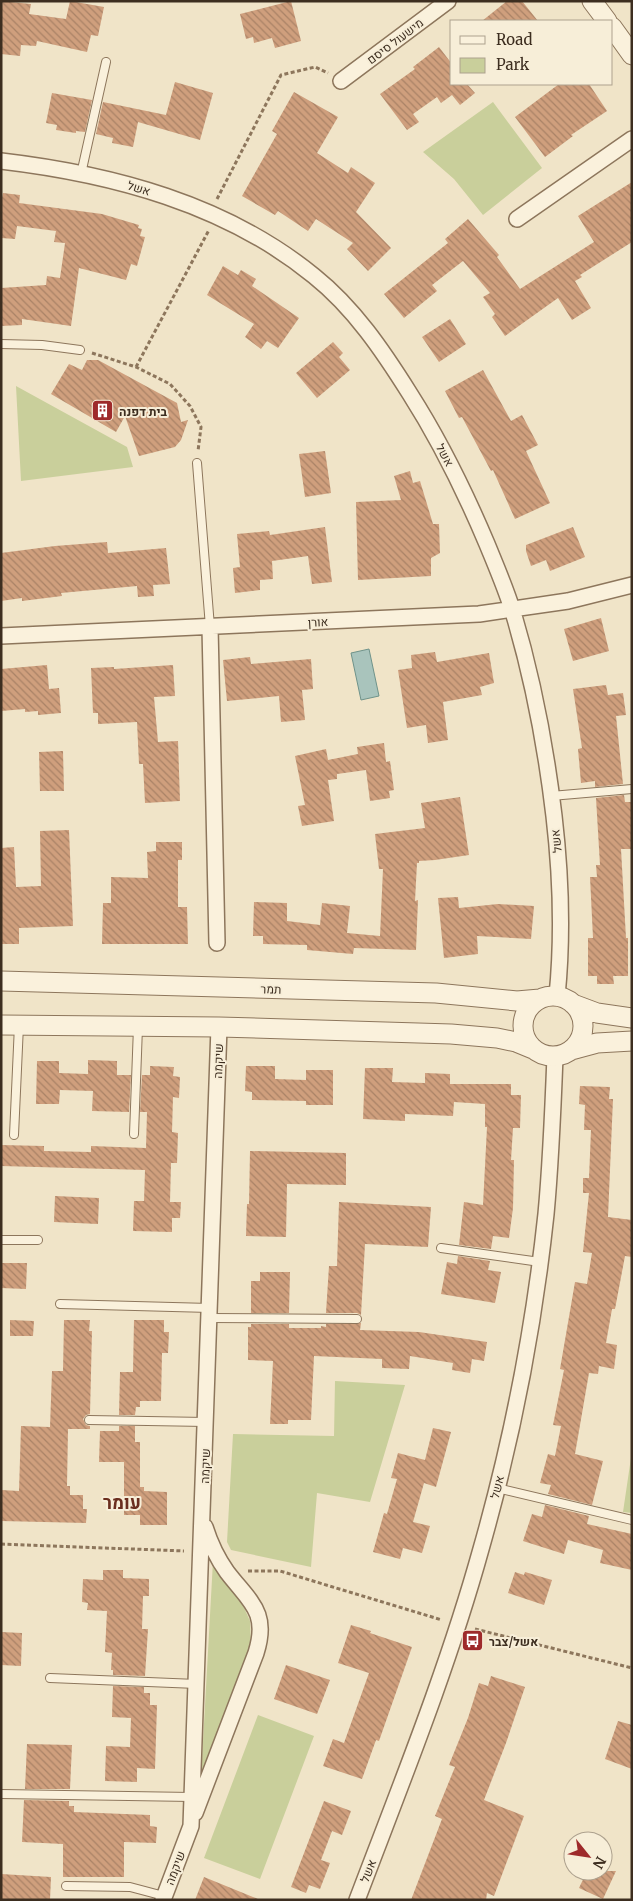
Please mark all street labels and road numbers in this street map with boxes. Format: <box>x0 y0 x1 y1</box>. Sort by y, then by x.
street label: מישעול סיסם <box>364 15 426 67</box>
street label: אשל <box>126 177 153 199</box>
street label: אשל <box>433 441 457 469</box>
street label: אורן <box>307 614 329 630</box>
street label: אשל <box>547 828 565 853</box>
street label: תמר <box>260 981 282 997</box>
street label: שיקמה <box>210 1043 226 1079</box>
street label: שיקמה <box>197 1448 213 1484</box>
street label: אשל <box>487 1474 507 1500</box>
street label: שיקמה <box>162 1849 188 1887</box>
street label: אשל <box>357 1857 379 1885</box>

